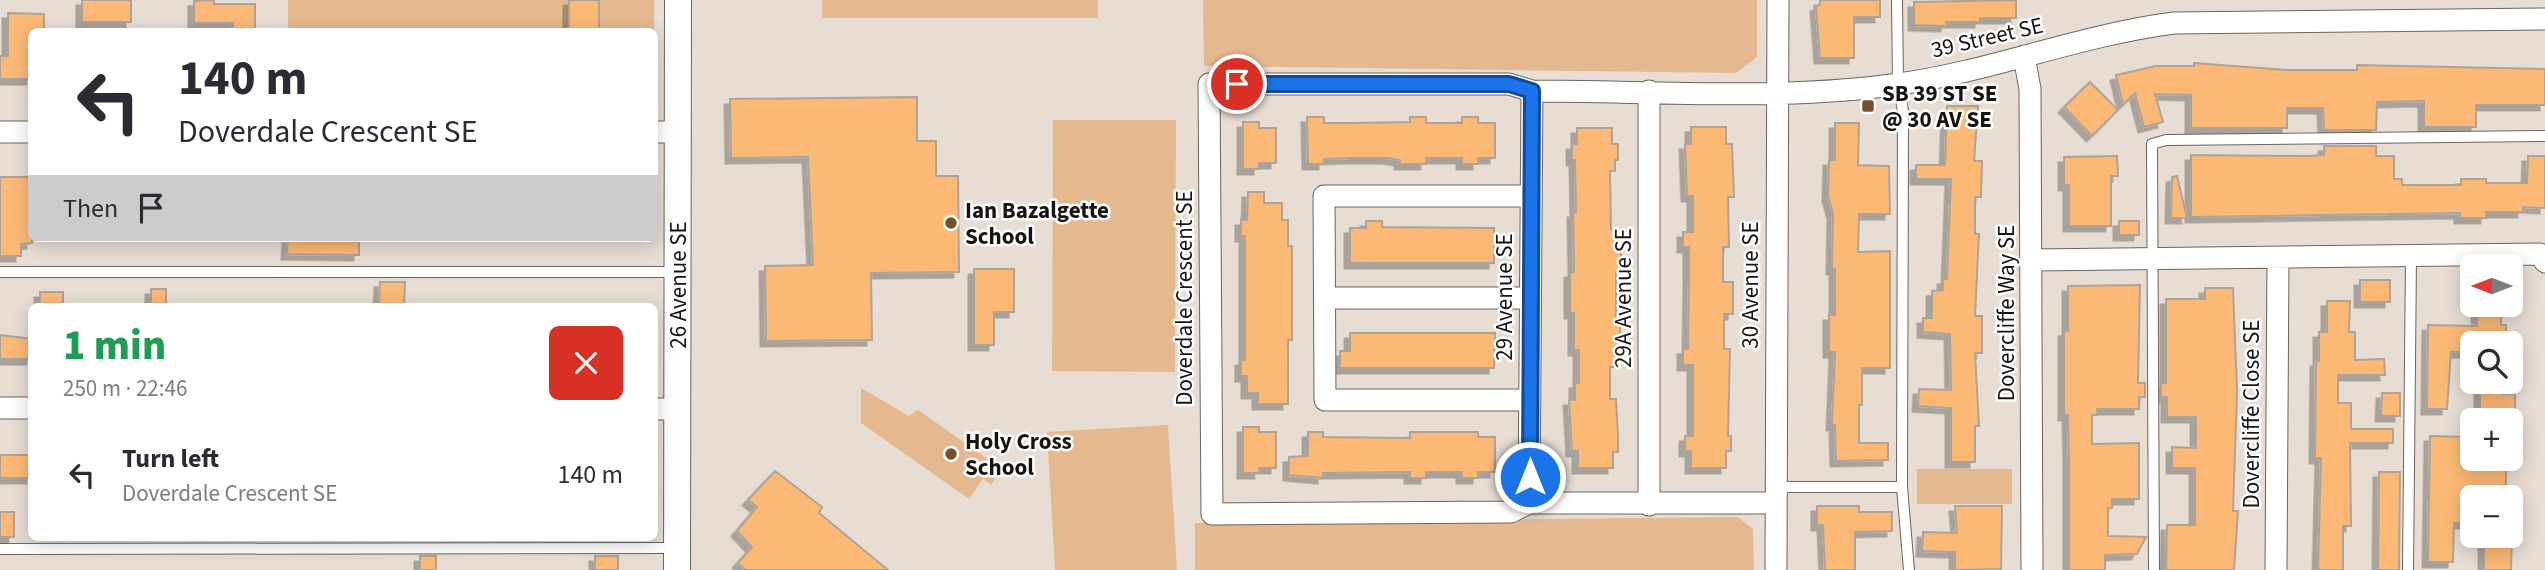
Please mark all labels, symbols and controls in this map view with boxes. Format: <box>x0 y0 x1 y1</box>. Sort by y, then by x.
street label: 39 Street SE <box>1928 9 2046 66</box>
text: 140 m <box>178 44 307 114</box>
pin <box>1207 54 1267 114</box>
icon: left <box>63 56 154 147</box>
icon: arrive <box>1218 65 1256 103</box>
place label: SB 39 ST SE @ 30 AV SE <box>1882 77 1997 136</box>
marker: SB 39 ST SE @ 30 AV SE <box>1860 98 1876 114</box>
text: Doverdale Crescent SE <box>178 109 478 155</box>
icon: arrive <box>132 189 170 227</box>
text: Then <box>63 190 118 227</box>
street label: Doverdale Crescent SE <box>1168 190 1201 406</box>
place label: Ian Bazalgette School <box>965 194 1109 253</box>
marker: Ian Bazalgette School <box>943 215 959 231</box>
street label: 26 Avenue SE <box>662 221 695 349</box>
street label: 30 Avenue SE <box>1734 221 1767 349</box>
street label: Dovercliffe Way SE <box>1990 225 2023 401</box>
street label: 29A Avenue SE <box>1607 228 1640 368</box>
street label: 29 Avenue SE <box>1488 233 1521 361</box>
north arrow <box>2460 254 2524 317</box>
map controls <box>2460 254 2523 548</box>
text: 1 min <box>63 316 166 376</box>
street label: Dovercliffe Close SE <box>2235 320 2268 508</box>
button: close <box>549 326 623 400</box>
button: search <box>2460 331 2523 394</box>
text: 250 m · 22:46 <box>63 372 187 405</box>
button: + <box>2460 408 2523 471</box>
place label: Holy Cross School <box>965 425 1072 484</box>
text: Turn left <box>122 440 219 477</box>
position arrow <box>1493 440 1567 514</box>
marker: Holy Cross School <box>943 446 959 462</box>
icon: left <box>63 456 101 494</box>
text: 140 m <box>557 456 623 493</box>
text: Doverdale Crescent SE <box>122 477 337 510</box>
button: − <box>2460 485 2523 548</box>

